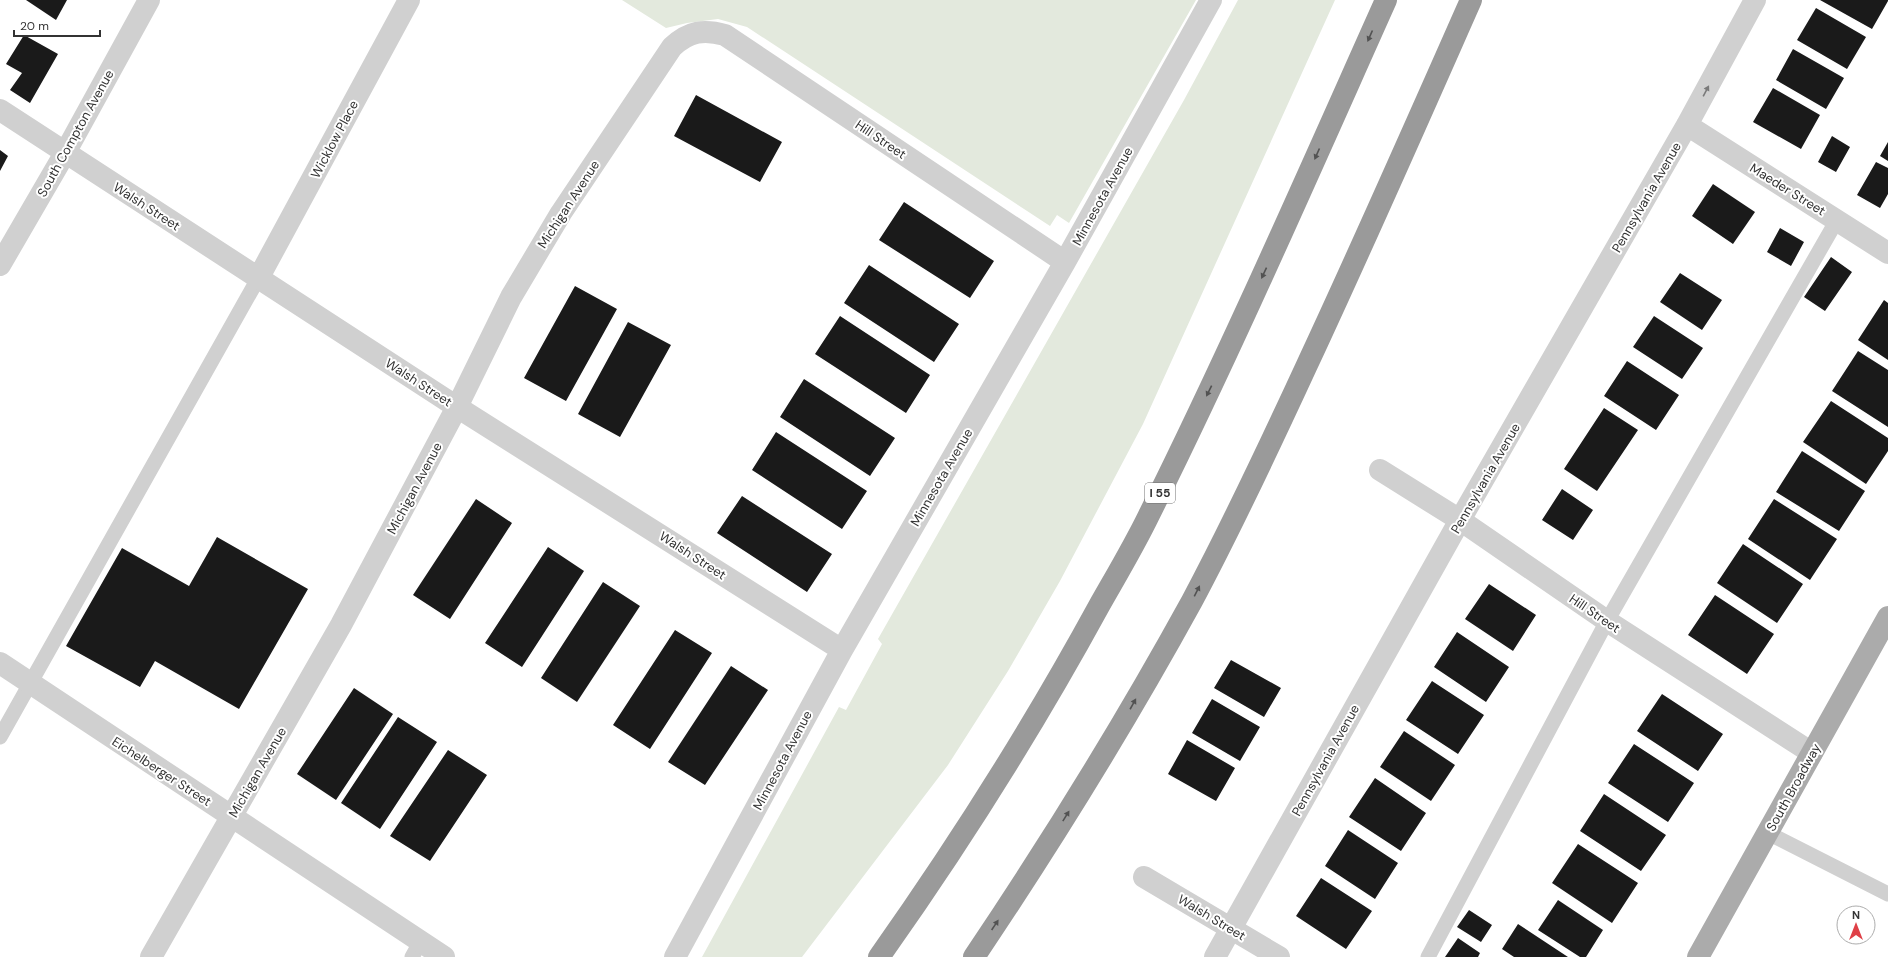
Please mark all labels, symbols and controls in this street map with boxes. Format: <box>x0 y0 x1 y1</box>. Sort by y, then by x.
scale bar <box>14 12 100 38</box>
text: 20 m <box>20 18 49 34</box>
one-way arrow <box>1367 30 1373 41</box>
street label: South Compton Avenue <box>33 67 118 200</box>
one-way arrow <box>1702 85 1709 97</box>
street label: Wicklow Place <box>307 97 362 181</box>
street label: Hill Street <box>852 116 910 163</box>
street label: Pennsylvania Avenue <box>1608 139 1685 256</box>
street label: Minnesota Avenue <box>1068 144 1137 249</box>
one-way arrow <box>1314 149 1320 160</box>
street label: Michigan Avenue <box>534 157 603 251</box>
street label: Maeder Street <box>1747 159 1829 219</box>
street label: Walsh Street <box>110 179 183 234</box>
one-way arrow <box>1260 267 1266 279</box>
street label: Walsh Street <box>382 355 455 410</box>
one-way arrow <box>1206 385 1212 396</box>
street label: Pennsylvania Avenue <box>1447 420 1524 537</box>
street label: Minnesota Avenue <box>907 425 976 529</box>
street label: Michigan Avenue <box>383 439 446 537</box>
road number: I 55 <box>1145 483 1175 503</box>
street label: Walsh Street <box>656 528 729 583</box>
one-way arrow <box>1193 585 1200 597</box>
street label: Hill Street <box>1566 590 1624 637</box>
one-way arrow <box>1130 699 1137 710</box>
street label: Pennsylvania Avenue <box>1288 702 1363 819</box>
street label: Minnesota Avenue <box>749 708 816 813</box>
street label: Michigan Avenue <box>225 724 290 820</box>
street label: Eichelberger Street <box>109 733 215 810</box>
street label: South Broadway <box>1762 740 1825 834</box>
one-way arrow <box>1063 810 1070 822</box>
street label: Walsh Street <box>1175 891 1249 944</box>
north arrow <box>1836 905 1876 945</box>
text: N <box>1852 908 1860 922</box>
one-way arrow <box>991 920 999 930</box>

